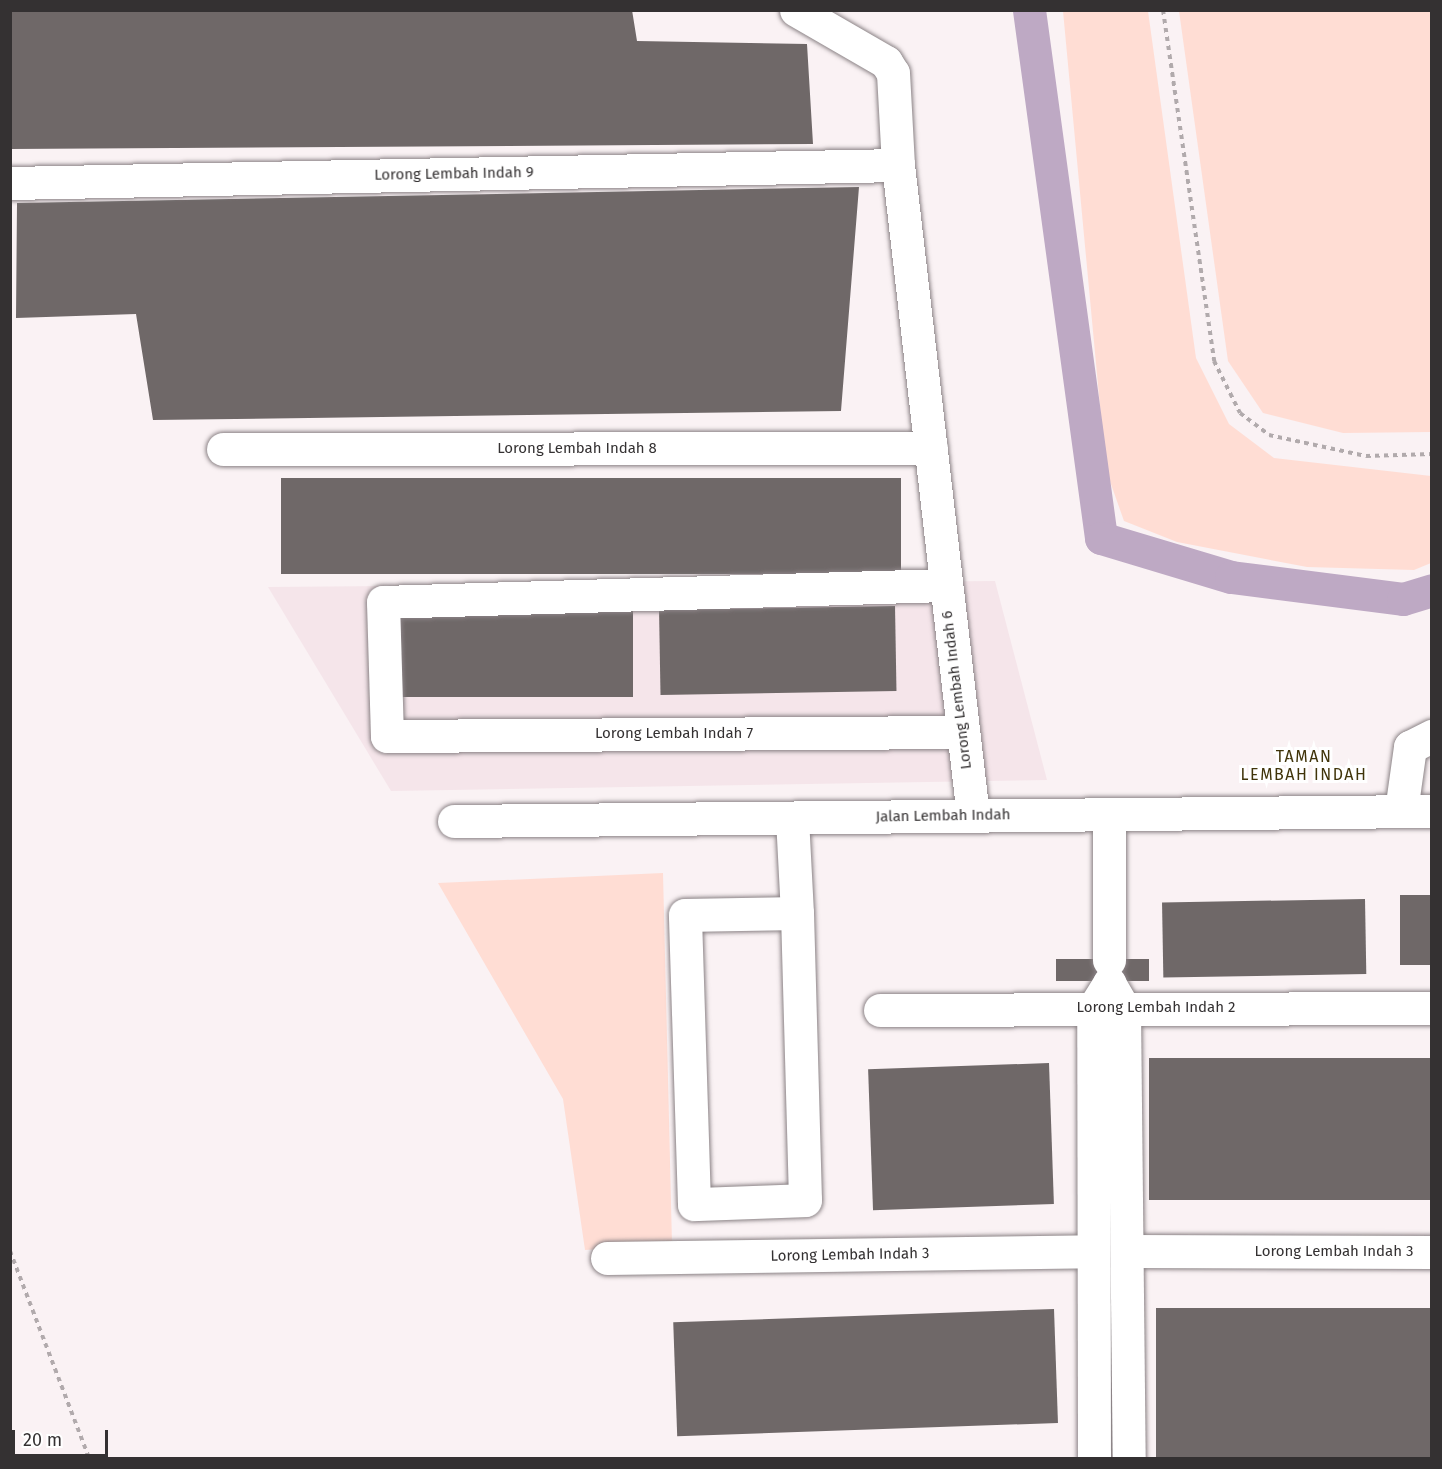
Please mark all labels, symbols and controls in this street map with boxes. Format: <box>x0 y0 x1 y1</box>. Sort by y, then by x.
street label: Lorong Lembah Indah 9 <box>374 164 534 184</box>
street label: Lorong Lembah Indah 8 <box>497 440 657 458</box>
street label: Lorong Lembah Indah 6 <box>938 610 976 770</box>
street label: Lorong Lembah Indah 7 <box>595 725 753 743</box>
district label: TAMAN LEMBAH INDAH <box>1241 747 1367 785</box>
street label: Jalan Lembah Indah <box>875 806 1011 826</box>
street label: Lorong Lembah Indah 2 <box>1077 999 1235 1017</box>
street label: Lorong Lembah Indah 3 <box>1255 1243 1413 1261</box>
street label: Lorong Lembah Indah 3 <box>770 1245 930 1265</box>
scale bar <box>15 1418 111 1456</box>
text: 20 m <box>23 1429 62 1451</box>

